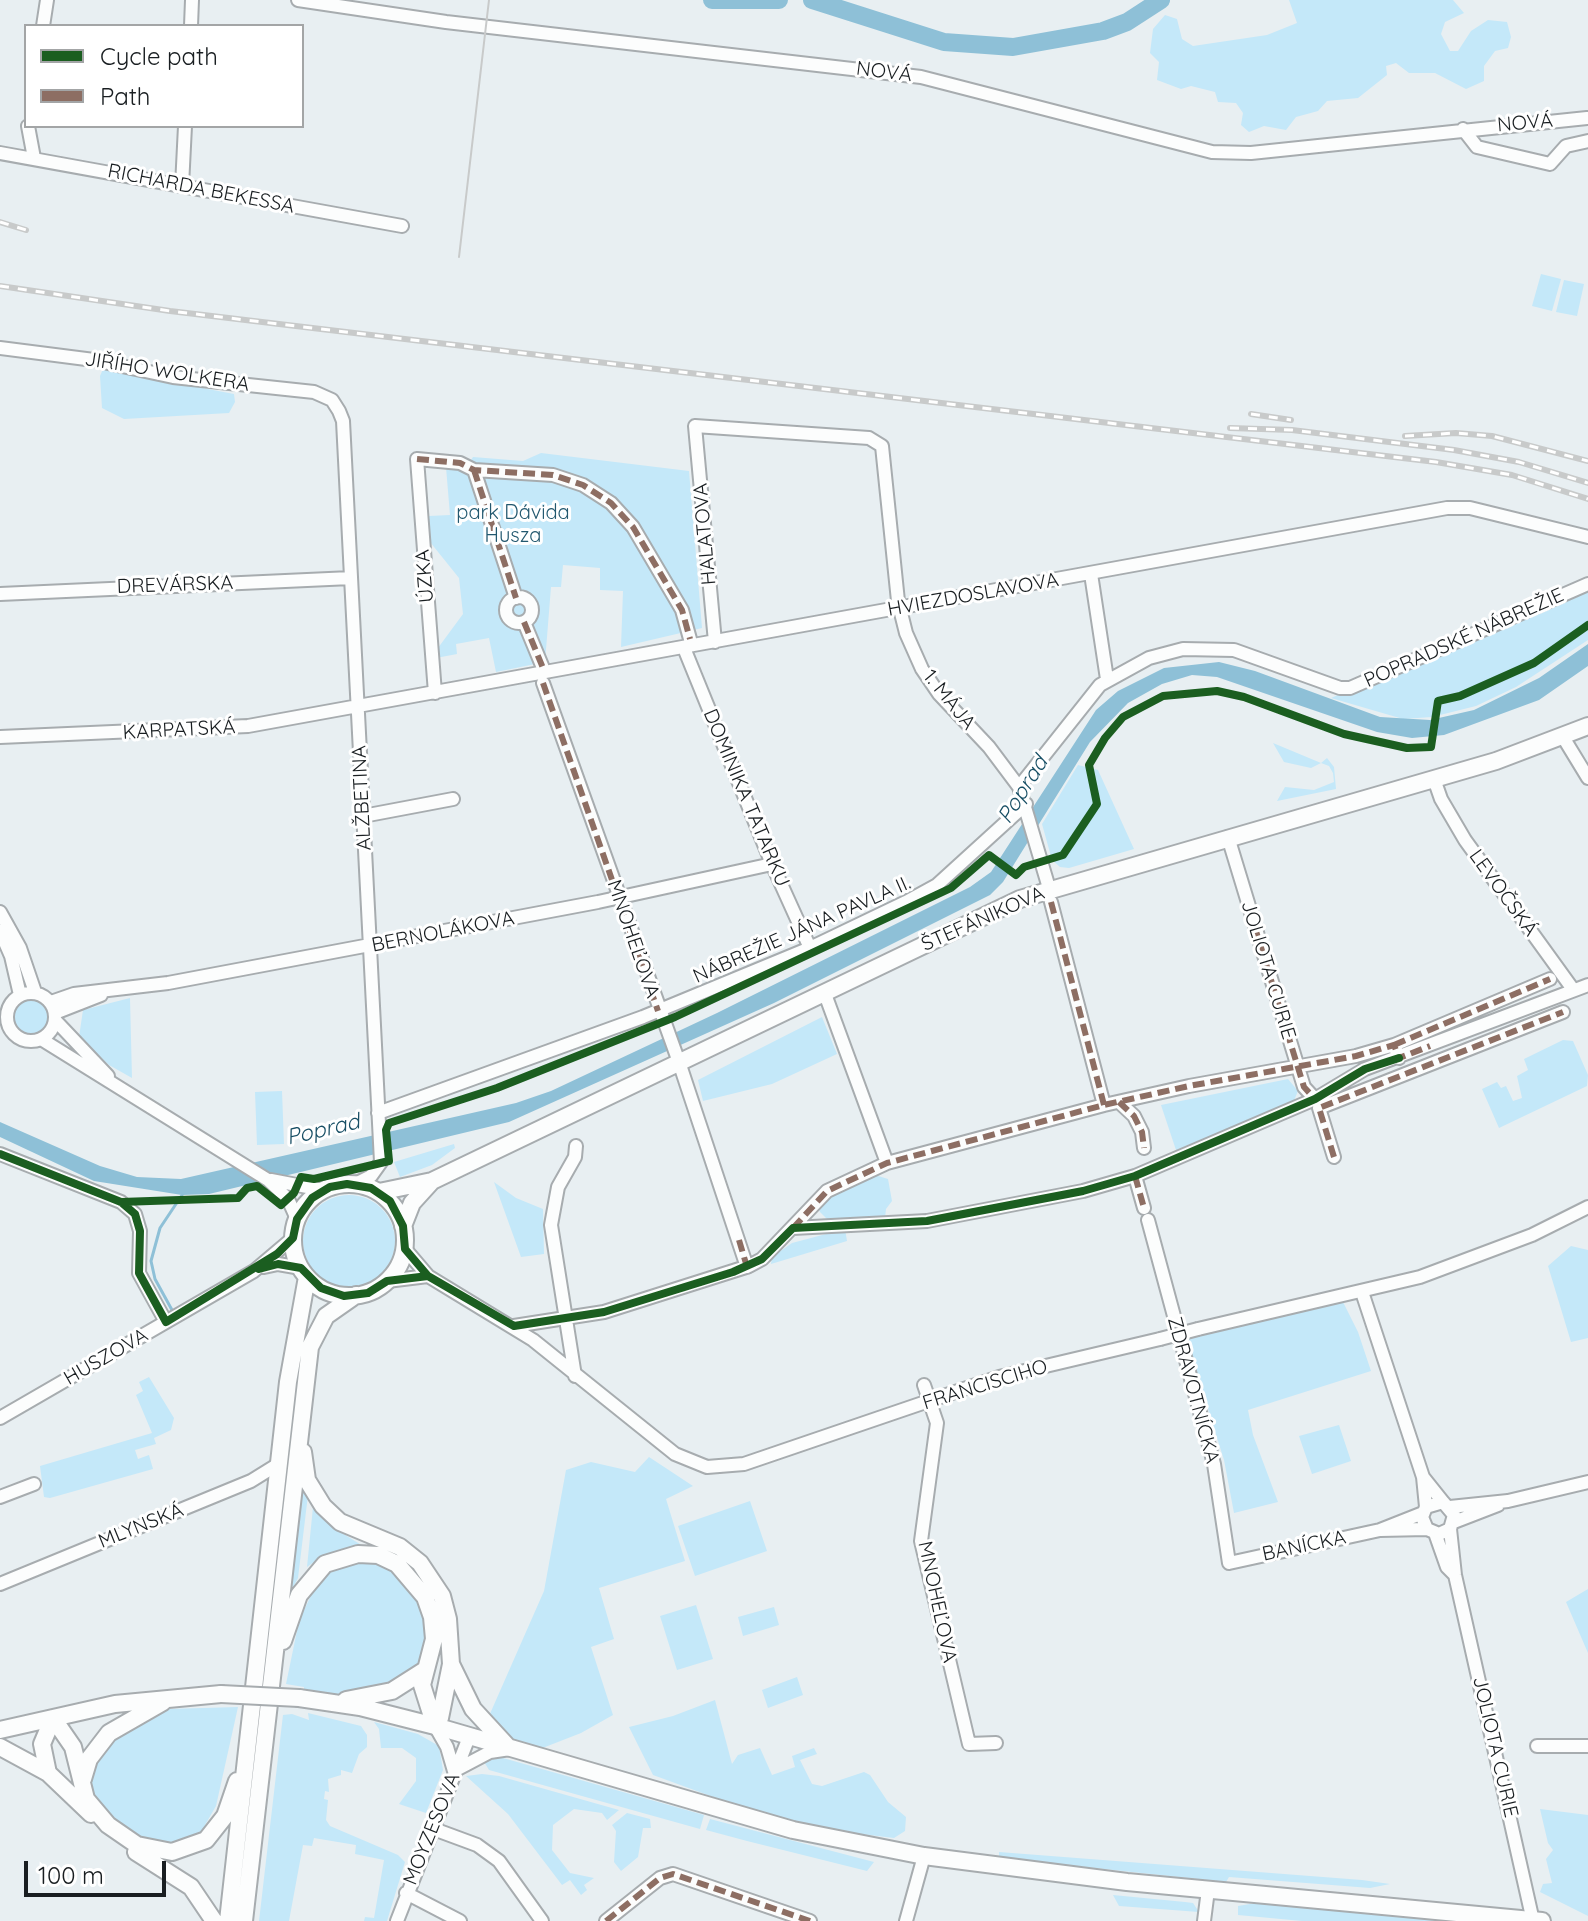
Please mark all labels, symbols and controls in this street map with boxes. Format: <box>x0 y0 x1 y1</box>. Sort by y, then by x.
legend <box>24 24 304 128</box>
text: Cycle path <box>100 41 218 71</box>
street label: NOVÁ <box>855 57 913 87</box>
text: Path <box>100 81 151 111</box>
street label: NOVÁ <box>1496 109 1554 137</box>
street label: RICHARDA BEKESSA <box>106 159 296 219</box>
street label: JIŘÍHO WOLKERA <box>83 347 251 397</box>
street label: HALATOVA <box>689 482 721 586</box>
park label: park Dávida Husza <box>456 501 570 548</box>
street label: ÚZKA <box>411 548 439 604</box>
street label: HVIEZDOSLAVOVA <box>886 568 1060 622</box>
street label: DREVÁRSKA <box>116 571 234 599</box>
street label: POPRADSKÉ NÁBREŽIE <box>1360 583 1568 693</box>
street label: 1. MÁJA <box>918 665 980 735</box>
street label: DOMINIKA TATARKU <box>698 706 794 890</box>
street label: KARPATSKÁ <box>122 715 236 745</box>
street label: ALŽBETINA <box>347 745 377 851</box>
water label: Poprad <box>992 751 1054 829</box>
street label: LEVOČSKÁ <box>1464 845 1542 941</box>
street label: NÁBREŽIE JÁNA PAVLA II. <box>690 871 914 989</box>
street label: MNOHEĽOVA <box>602 877 664 1001</box>
street label: ŠTEFÁNIKOVA <box>918 881 1048 957</box>
street label: JOLIOTA CURIE <box>1235 898 1301 1042</box>
street label: BERNOLÁKOVA <box>370 906 516 958</box>
water label: Poprad <box>284 1109 362 1151</box>
street label: ZDRAVOTNÍCKA <box>1162 1314 1224 1466</box>
street label: HUSZOVA <box>60 1323 152 1391</box>
street label: FRANCISCIHO <box>920 1355 1050 1415</box>
street label: MLYNSKÁ <box>95 1498 187 1554</box>
street label: BANÍCKA <box>1260 1525 1348 1567</box>
street label: MNOHEĽOVA <box>912 1539 962 1665</box>
street label: JOLIOTA CURIE <box>1467 1674 1523 1820</box>
street label: MOYZESOVA <box>399 1769 465 1889</box>
scale bar <box>28 1845 170 1895</box>
text: 100 m <box>38 1860 104 1890</box>

